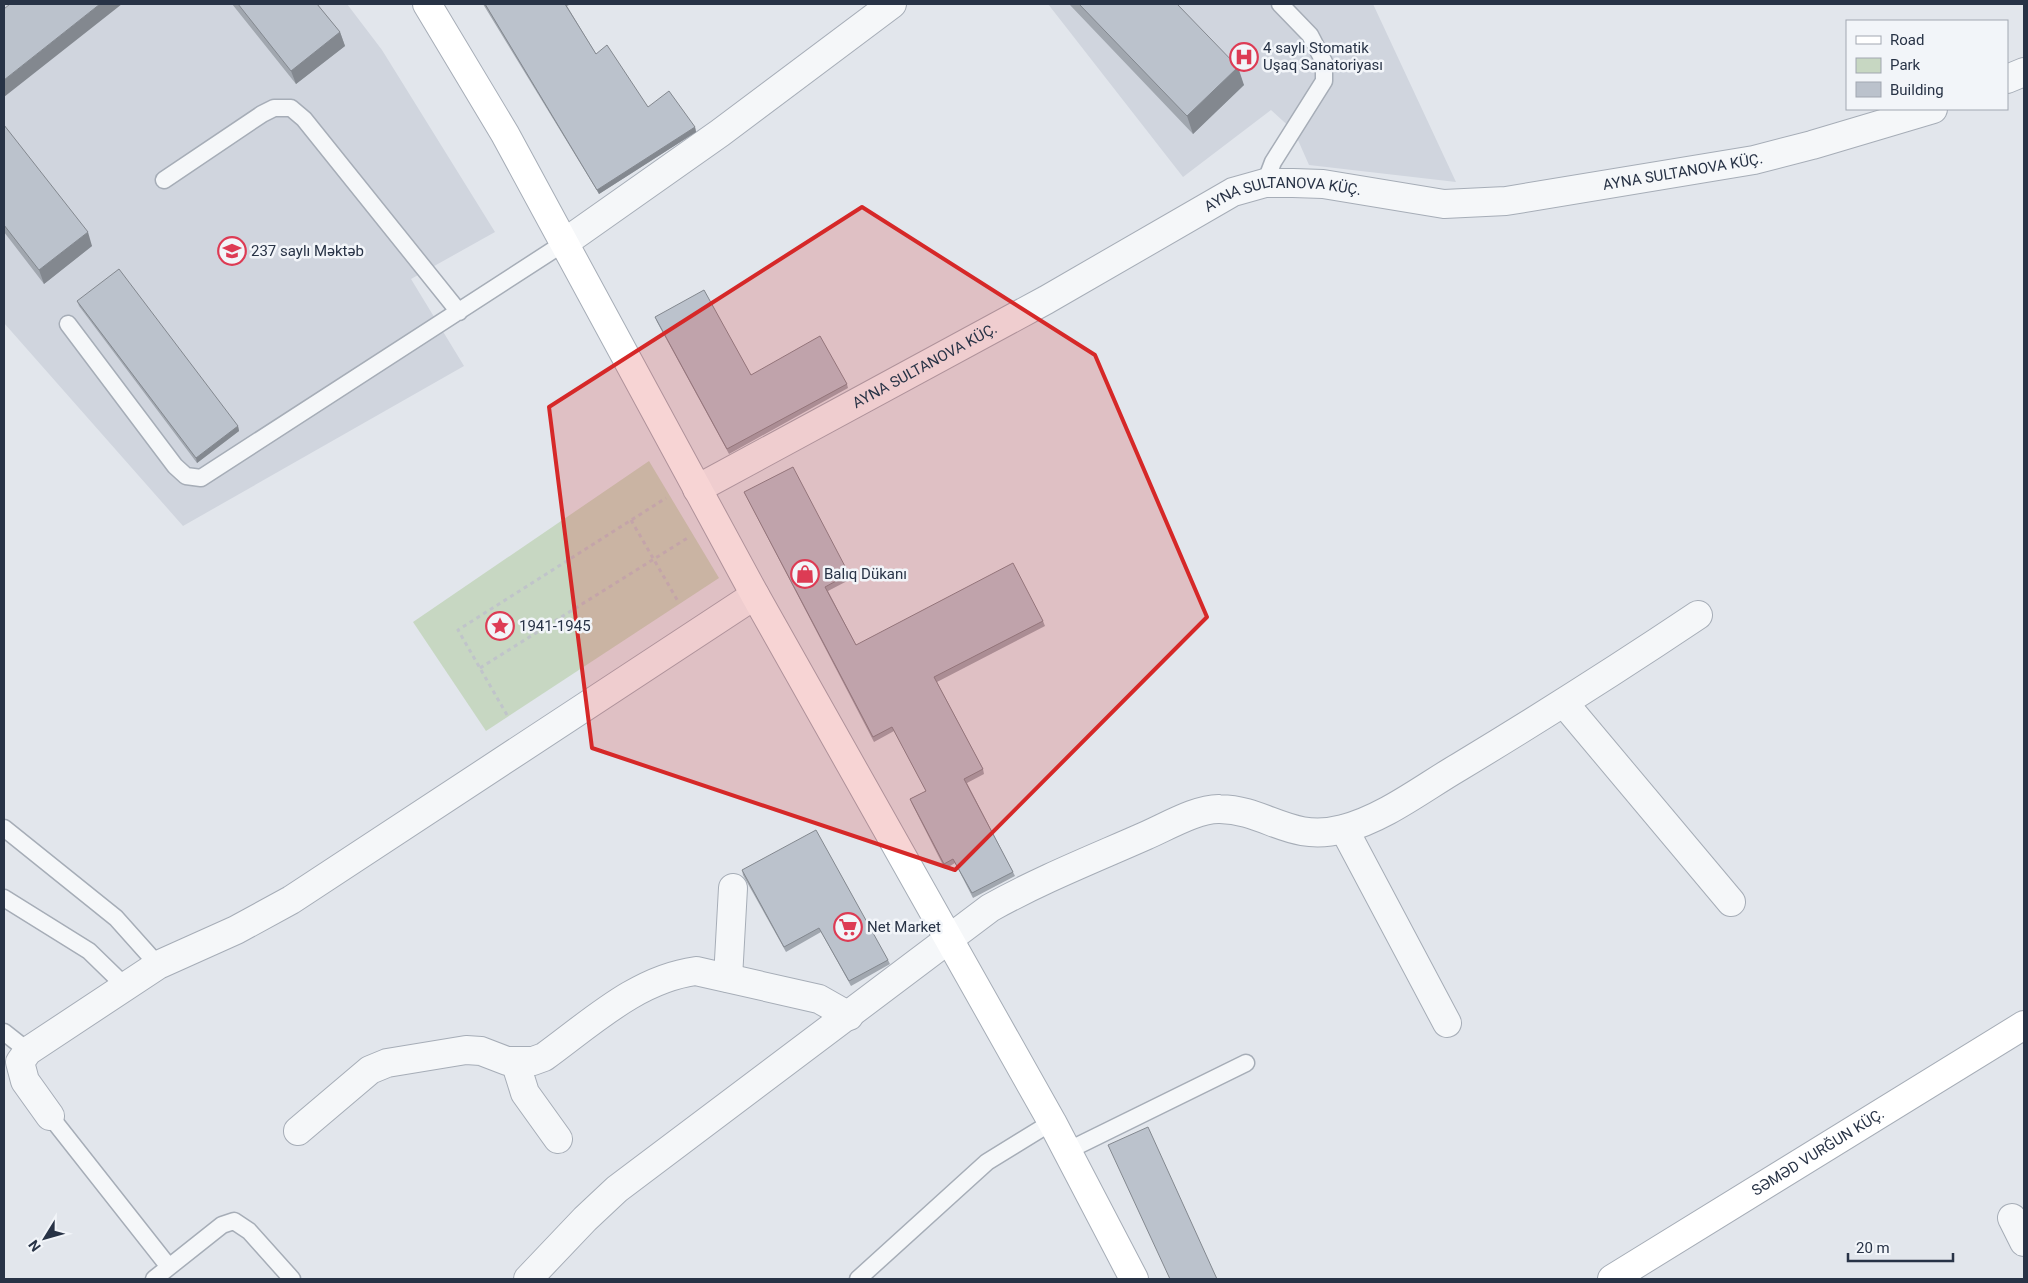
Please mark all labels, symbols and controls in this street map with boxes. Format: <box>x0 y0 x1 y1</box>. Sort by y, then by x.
legend <box>1846 20 2008 110</box>
text: Road <box>1890 31 1924 49</box>
place label: 4 saylı Stomatik Uşaq Sanatoriyası <box>1263 39 1383 74</box>
hospital icon: 4 saylı Stomatik Uşaq Sanatoriyası <box>1229 42 1259 72</box>
text: Park <box>1890 56 1921 74</box>
text: Building <box>1890 81 1944 99</box>
street label: AYNA SULTANOVA KÜÇ. <box>1602 149 1765 194</box>
street label: AYNA SULTANOVA KÜÇ. <box>1201 173 1363 216</box>
school or university icon: 237 saylı Məktəb <box>217 236 247 266</box>
place label: 237 saylı Məktəb <box>251 242 364 260</box>
street label: AYNA SULTANOVA KÜÇ. <box>849 319 1000 412</box>
shop icon: Balıq Dükanı <box>790 559 820 589</box>
place label: Balıq Dükanı <box>824 565 907 583</box>
place icon: 1941-1945 <box>485 611 515 641</box>
place label: 1941-1945 <box>519 617 591 635</box>
supermarket icon: Net Market <box>833 912 863 942</box>
place label: Net Market <box>867 918 941 936</box>
street label: SƏMƏD VURĞUN KÜÇ. <box>1749 1104 1887 1200</box>
north arrow <box>20 1213 70 1263</box>
scale bar <box>1848 1230 1953 1262</box>
text: N <box>25 1237 44 1255</box>
text: 20 m <box>1856 1239 1890 1257</box>

